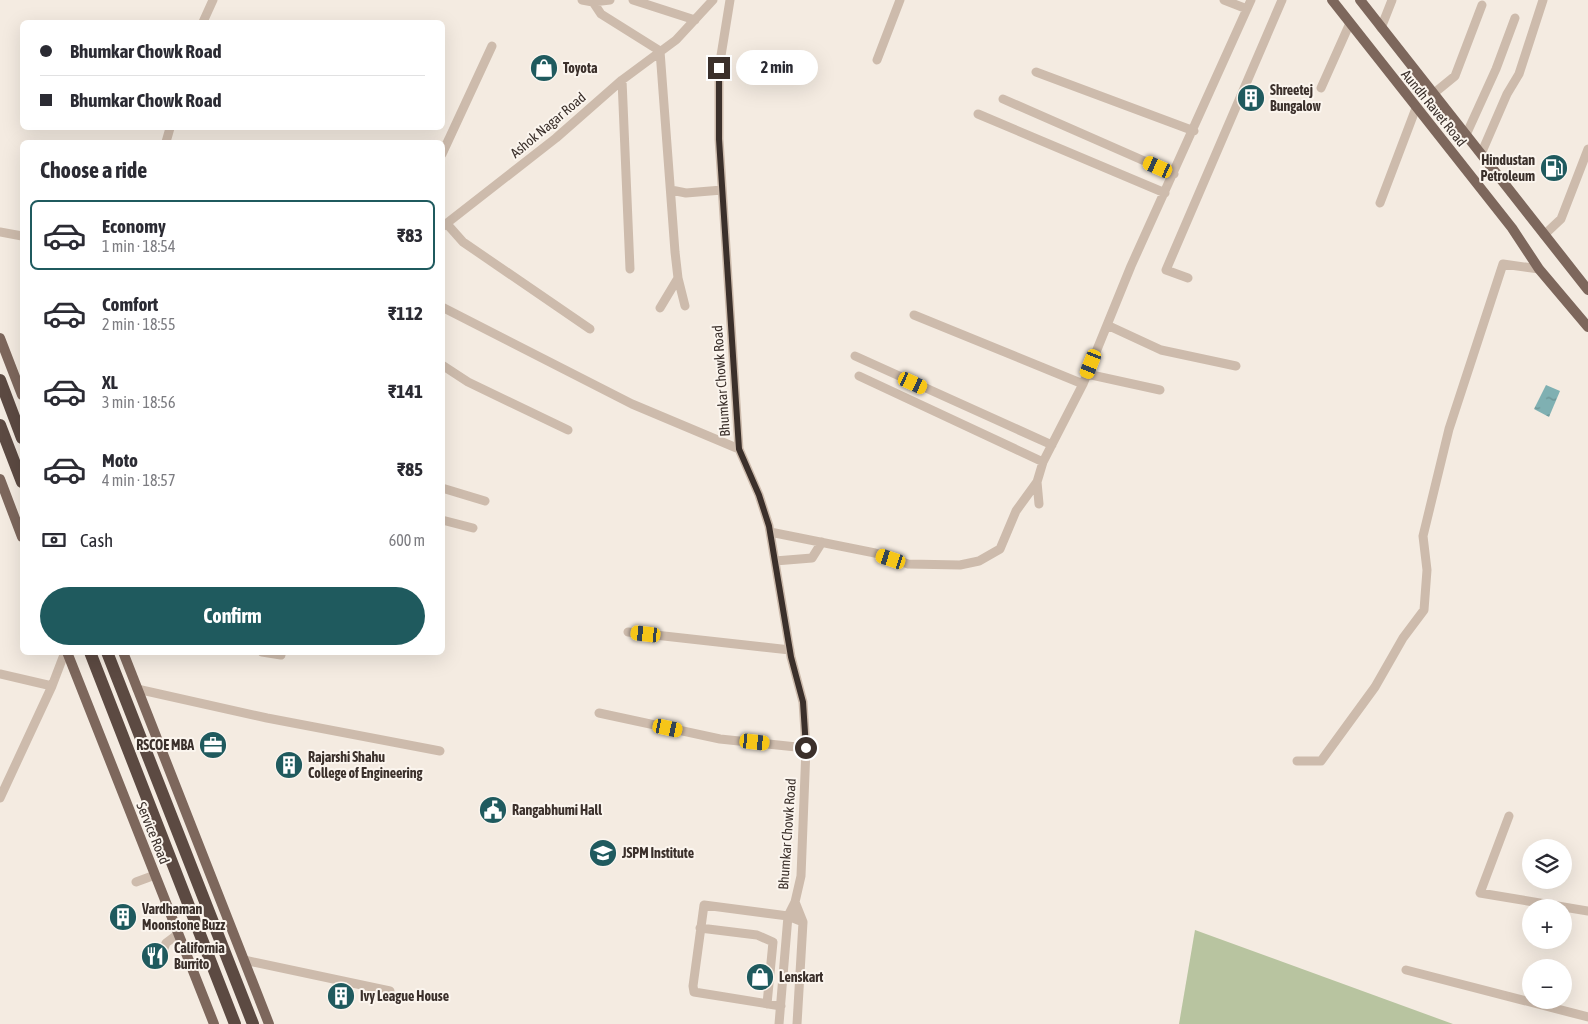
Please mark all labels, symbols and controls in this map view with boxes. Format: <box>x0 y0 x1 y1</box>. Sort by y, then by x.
text: Bhumkar Chowk Road <box>70 40 222 62</box>
callout: 2 min <box>736 50 819 86</box>
shop icon: Toyota <box>529 53 559 83</box>
route end <box>708 57 730 79</box>
text: 2 min <box>761 58 793 76</box>
place label: Toyota <box>563 60 598 76</box>
street label: Aundh Ravet Road <box>1398 66 1470 150</box>
place label: Shreetej Bungalow <box>1270 82 1321 114</box>
building icon: Shreetej Bungalow <box>1236 83 1266 113</box>
text: Bhumkar Chowk Road <box>70 89 222 111</box>
street label: Ashok Nagar Road <box>507 89 589 161</box>
place label: Hindustan Petroleum <box>1480 152 1535 184</box>
fuel station icon: Hindustan Petroleum <box>1539 153 1569 183</box>
car <box>1141 154 1174 180</box>
text: Choose a ride <box>40 157 147 183</box>
icon: car <box>42 213 87 258</box>
text: Economy <box>102 215 166 237</box>
text: ₹83 <box>397 224 423 246</box>
text: 1 min · 18:54 <box>102 237 175 255</box>
icon: car <box>42 291 87 336</box>
text: Comfort <box>102 293 158 315</box>
text: ₹112 <box>388 302 423 324</box>
text: 2 min · 18:55 <box>102 315 175 333</box>
street label: Bhumkar Chowk Road <box>709 325 733 437</box>
car <box>1078 347 1103 381</box>
icon: car <box>42 369 87 414</box>
car <box>896 370 929 396</box>
text: XL <box>102 371 118 393</box>
text: ₹141 <box>388 380 423 402</box>
text: 3 min · 18:56 <box>102 393 175 411</box>
icon: car <box>42 447 87 492</box>
text: Moto <box>102 449 138 471</box>
text: ₹85 <box>397 458 423 480</box>
text: 4 min · 18:57 <box>102 471 175 489</box>
icon: cash <box>40 526 68 554</box>
text: Cash <box>80 529 113 551</box>
text: 600 m <box>389 531 425 549</box>
car <box>874 547 907 571</box>
button: Confirm <box>40 587 425 645</box>
car <box>630 625 661 643</box>
car <box>651 718 684 738</box>
office icon: RSCOE MBA <box>198 730 228 760</box>
car <box>739 733 770 751</box>
place label: RSCOE MBA <box>136 737 194 753</box>
route start <box>795 737 817 759</box>
place label: Rajarshi Shahu College of Engineering <box>308 749 423 781</box>
building icon: Rajarshi Shahu College of Engineering <box>274 750 304 780</box>
street label: Bhumkar Chowk Road <box>775 778 799 890</box>
public building icon: Rangabhumi Hall <box>478 795 508 825</box>
street label: Service Road <box>133 800 173 866</box>
place label: Rangabhumi Hall <box>512 802 602 818</box>
school or university icon: JSPM Institute <box>588 838 618 868</box>
map controls <box>1522 839 1572 1009</box>
button: layers <box>1522 839 1572 889</box>
place label: JSPM Institute <box>621 845 694 861</box>
button: + <box>1522 899 1572 949</box>
place label: Vardhaman Moonstone Buzz <box>141 901 225 933</box>
building icon: Vardhaman Moonstone Buzz <box>108 902 138 932</box>
place label: California Burrito <box>174 940 225 972</box>
restaurant icon: California Burrito <box>140 941 170 971</box>
button: − <box>1522 959 1572 1009</box>
shop icon: Lenskart <box>745 962 775 992</box>
place label: Lenskart <box>779 969 823 985</box>
building icon: Ivy League House <box>326 981 356 1011</box>
place label: Ivy League House <box>360 988 449 1004</box>

